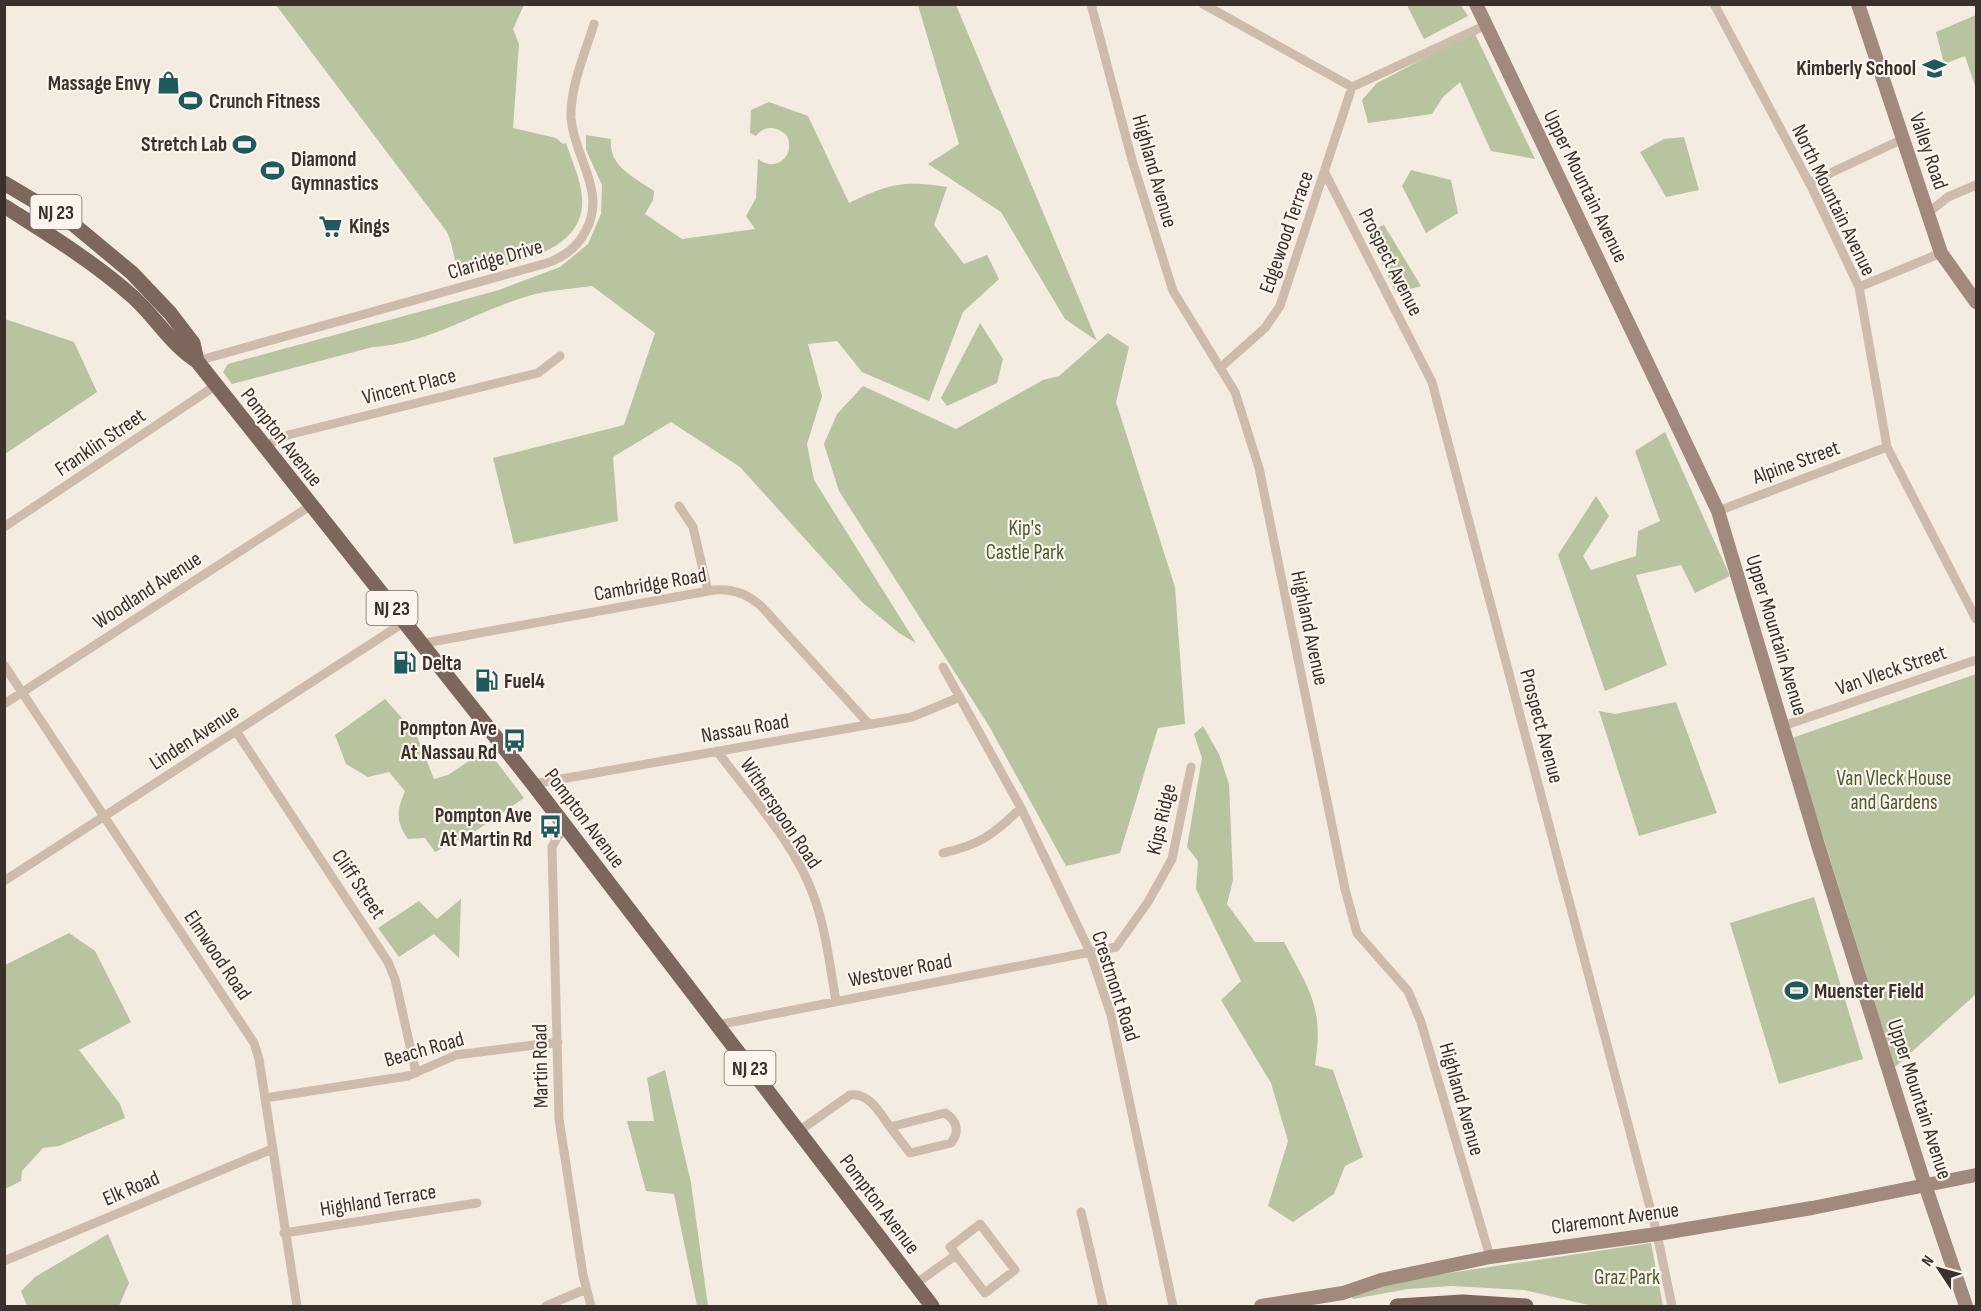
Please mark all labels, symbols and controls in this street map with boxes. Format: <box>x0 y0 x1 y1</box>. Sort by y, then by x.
school or university icon: Kimberly School <box>1921 55 1947 81</box>
place label: Kimberly School <box>1796 56 1916 81</box>
shop icon: Massage Envy <box>156 70 182 96</box>
place label: Massage Envy <box>48 71 151 96</box>
sports icon: Crunch Fitness <box>178 88 204 114</box>
place label: Crunch Fitness <box>209 89 320 114</box>
street label: Upper Mountain Avenue <box>1538 106 1633 267</box>
street label: Valley Road <box>1904 110 1953 193</box>
street label: Highland Avenue <box>1126 112 1183 231</box>
street label: North Mountain Avenue <box>1786 120 1881 280</box>
sports icon: Stretch Lab <box>232 131 258 157</box>
place label: Stretch Lab <box>141 132 227 157</box>
place label: Diamond Gymnastics <box>291 147 379 196</box>
sports icon: Diamond Gymnastics <box>260 158 286 184</box>
street label: Edgewood Terrace <box>1254 168 1319 296</box>
road number: NJ 23 <box>31 195 82 229</box>
street label: Prospect Avenue <box>1353 204 1428 320</box>
supermarket icon: Kings <box>318 213 344 239</box>
place label: Kings <box>349 214 390 239</box>
street label: Claridge Drive <box>445 234 545 285</box>
street label: Vincent Place <box>360 363 459 410</box>
street label: Pompton Avenue <box>235 383 328 492</box>
street label: Franklin Street <box>50 403 150 482</box>
street label: Alpine Street <box>1748 435 1843 490</box>
park label: Kip's Castle Park <box>986 516 1064 565</box>
street label: Woodland Avenue <box>88 546 206 635</box>
street label: Upper Mountain Avenue <box>1740 552 1813 718</box>
street label: Cambridge Road <box>592 562 708 607</box>
street label: Highland Avenue <box>1285 569 1334 688</box>
road number: NJ 23 <box>366 591 418 625</box>
street label: Van Vleck Street <box>1833 640 1950 701</box>
fuel station icon: Delta <box>391 650 417 676</box>
place label: Delta <box>422 651 462 676</box>
street label: Prospect Avenue <box>1514 666 1569 786</box>
fuel station icon: Fuel4 <box>473 668 499 694</box>
place label: Fuel4 <box>504 669 545 694</box>
street label: Linden Avenue <box>145 699 244 776</box>
street label: Nassau Road <box>699 708 791 749</box>
place label: Pompton Ave At Nassau Rd <box>400 716 497 765</box>
bus stop icon: Pompton Ave At Nassau Rd <box>502 727 528 753</box>
street label: Witherspoon Road <box>734 753 827 873</box>
street label: Pompton Avenue <box>539 764 630 873</box>
park label: Van Vleck House and Gardens <box>1837 766 1951 815</box>
street label: Kips Ridge <box>1141 781 1182 857</box>
place label: Pompton Ave At Martin Rd <box>435 803 532 852</box>
bus stop icon: Pompton Ave At Martin Rd <box>537 814 563 840</box>
street label: Cliff Street <box>326 845 391 924</box>
street label: Elmwood Road <box>179 906 257 1005</box>
street label: Crestmont Road <box>1086 928 1145 1044</box>
street label: Westover Road <box>846 948 954 993</box>
sports icon: Muenster Field <box>1783 978 1809 1004</box>
place label: Muenster Field <box>1814 979 1924 1004</box>
street label: Upper Mountain Avenue <box>1882 1016 1957 1182</box>
street label: Martin Road <box>527 1024 554 1108</box>
street label: Beach Road <box>381 1026 467 1073</box>
street label: Highland Avenue <box>1433 1040 1490 1159</box>
road number: NJ 23 <box>724 1051 776 1085</box>
street label: Pompton Avenue <box>834 1150 925 1259</box>
street label: Elk Road <box>99 1165 163 1211</box>
street label: Highland Terrace <box>318 1179 438 1222</box>
street label: Claremont Avenue <box>1550 1197 1681 1240</box>
north arrow <box>1909 1239 1969 1299</box>
text: N <box>1918 1252 1938 1270</box>
park label: Graz Park <box>1594 1265 1660 1290</box>

